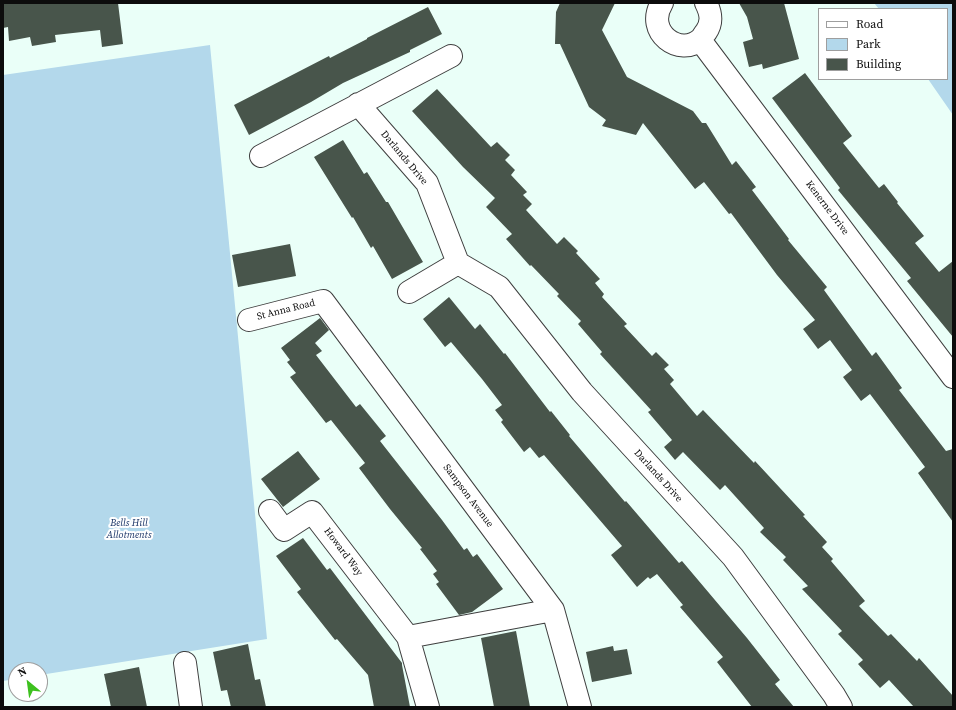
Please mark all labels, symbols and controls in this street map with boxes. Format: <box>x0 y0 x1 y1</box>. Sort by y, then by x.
legend <box>818 8 948 80</box>
text: Road <box>856 16 883 32</box>
text: Park <box>856 36 881 52</box>
text: Building <box>856 56 901 72</box>
street label: Darlands Drive <box>378 129 430 187</box>
street label: Kenerne Drive <box>803 179 851 237</box>
street label: St Anna Road <box>256 297 316 323</box>
street label: Darlands Drive <box>631 447 685 505</box>
street label: Sampson Avenue <box>440 462 496 530</box>
park label: Bells Hill Allotments <box>107 517 151 540</box>
street label: Howard Way <box>321 526 365 578</box>
north arrow <box>8 662 48 702</box>
text: N <box>15 663 30 680</box>

